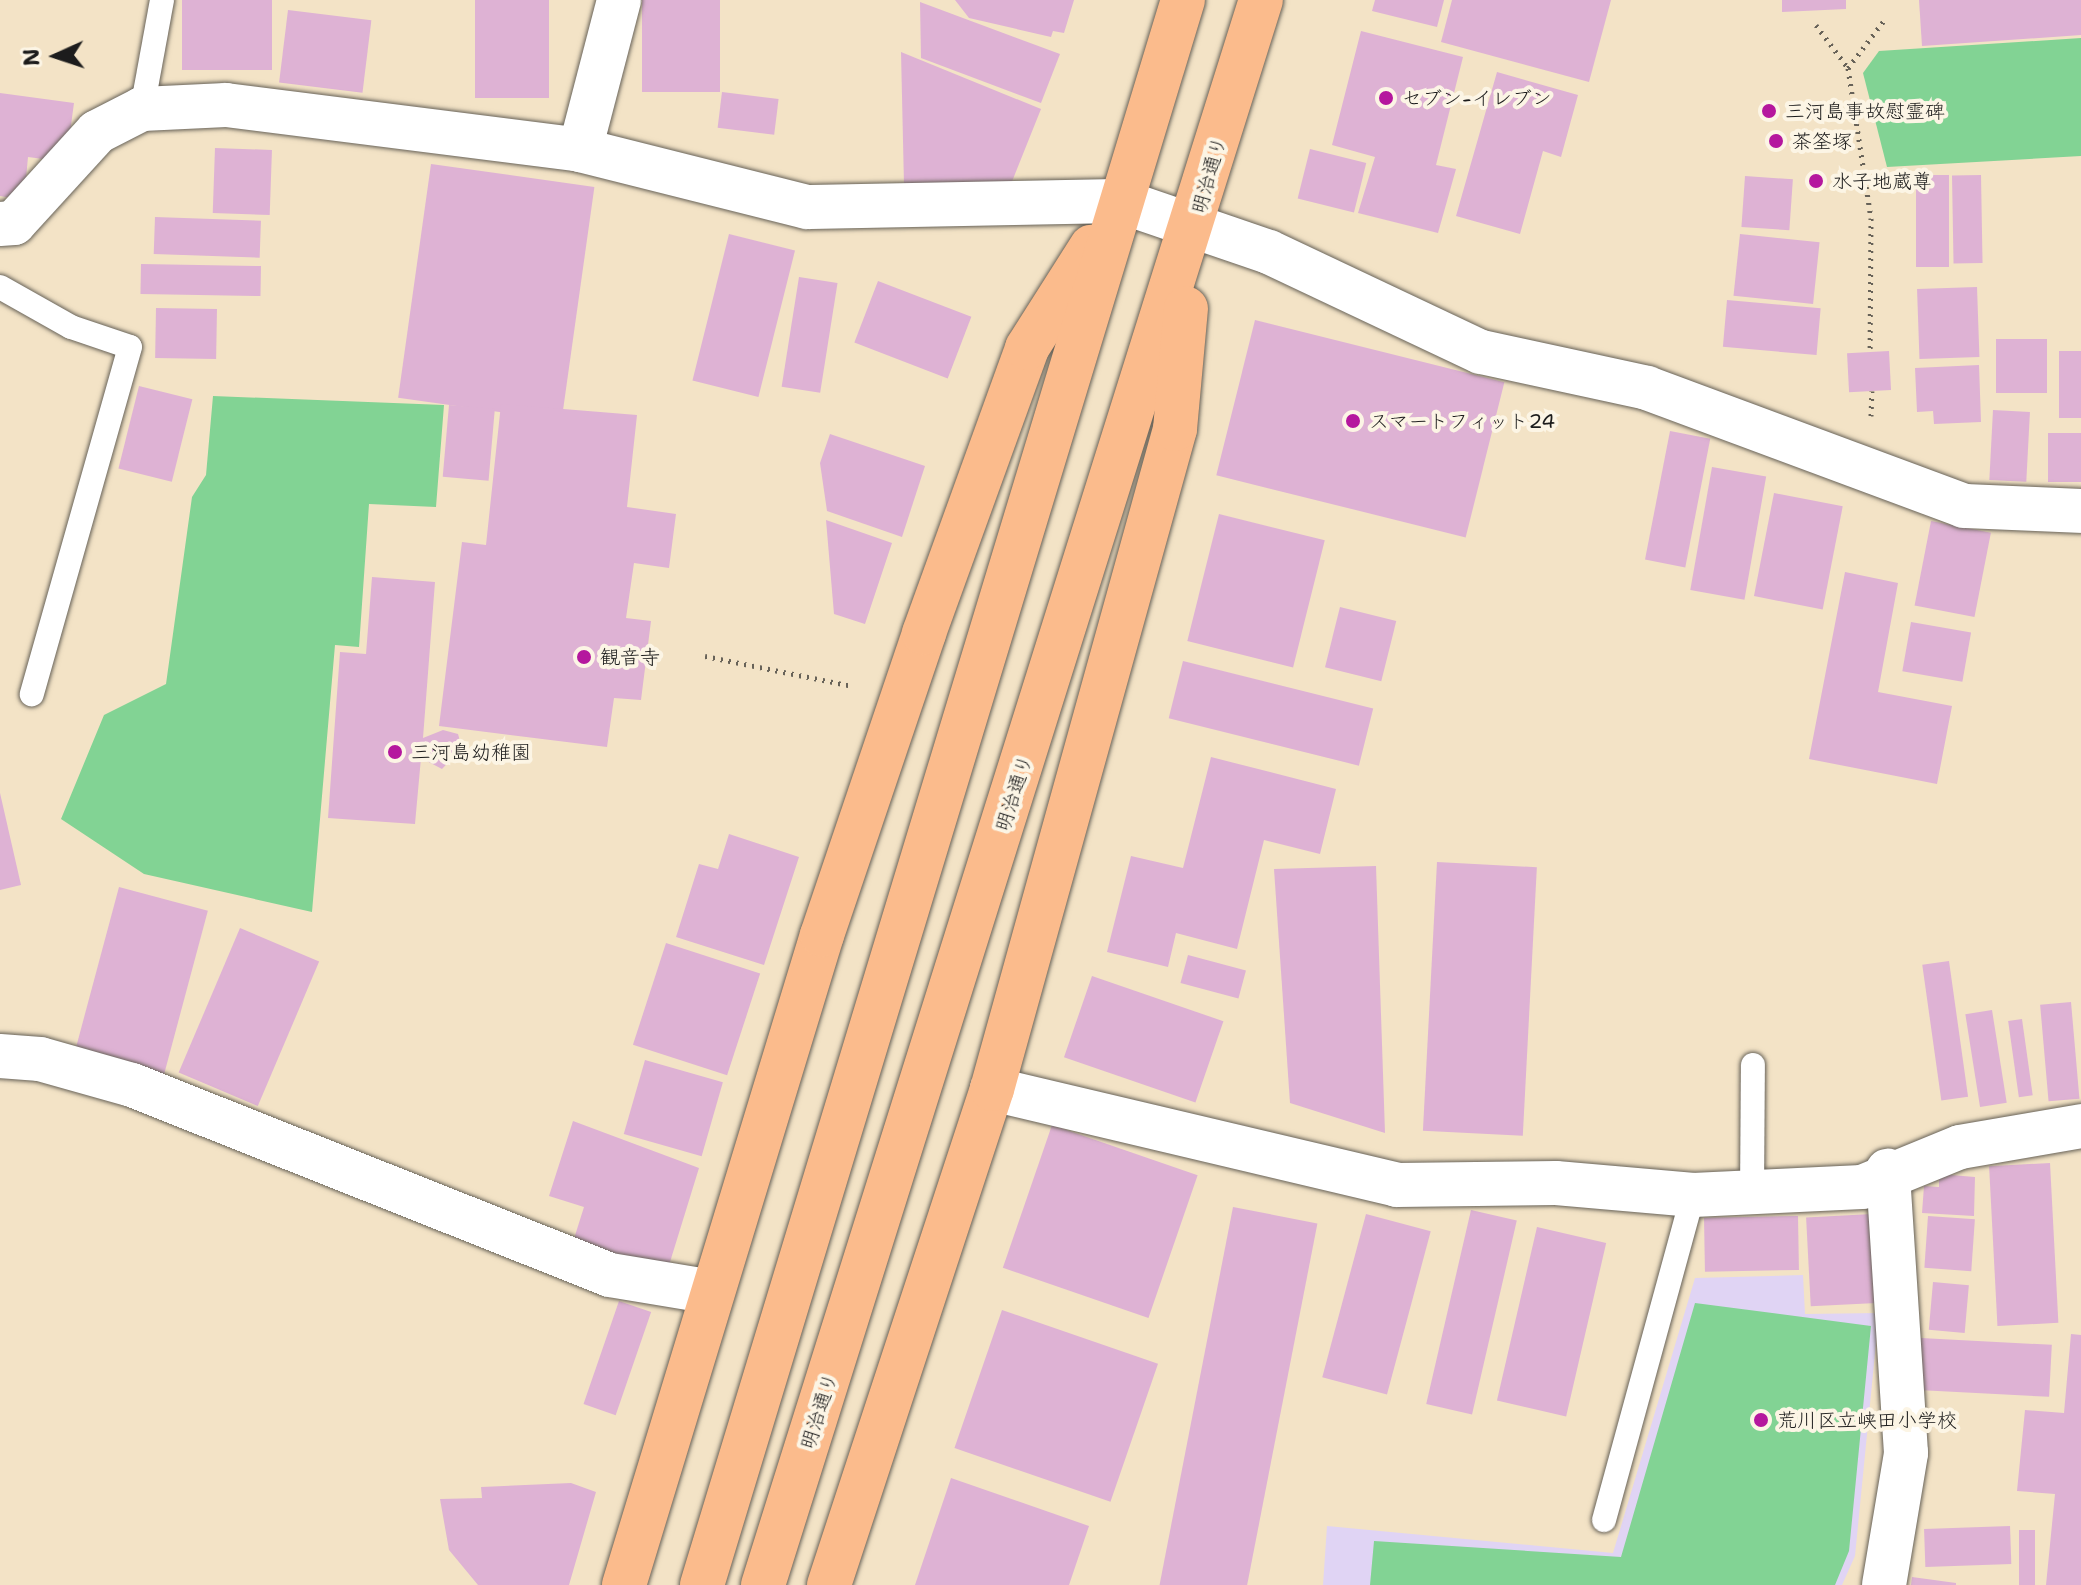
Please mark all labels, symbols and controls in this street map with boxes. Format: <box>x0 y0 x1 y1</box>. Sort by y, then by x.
north arrow <box>16 16 96 96</box>
text: N <box>17 48 46 67</box>
place label: セブン-イレブン <box>1402 86 1552 110</box>
marker: セブン-イレブン <box>1377 89 1395 107</box>
place label: 三河島事故慰霊碑 <box>1785 99 1945 123</box>
marker: 三河島事故慰霊碑 <box>1760 102 1778 120</box>
place label: 茶筌塚 <box>1792 129 1852 153</box>
marker: 茶筌塚 <box>1767 132 1785 150</box>
street label: 明治通り <box>1186 133 1232 217</box>
place label: 水子地蔵尊 <box>1832 169 1932 193</box>
marker: 水子地蔵尊 <box>1807 172 1825 190</box>
place label: スマートフィット24 <box>1369 409 1556 433</box>
marker: スマートフィット24 <box>1344 412 1362 430</box>
place label: 観音寺 <box>600 645 660 669</box>
marker: 観音寺 <box>575 648 593 666</box>
place label: 三河島幼稚園 <box>411 740 531 764</box>
marker: 三河島幼稚園 <box>386 743 404 761</box>
street label: 明治通り <box>990 751 1038 835</box>
street label: 明治通り <box>795 1369 843 1453</box>
place label: 荒川区立峡田小学校 <box>1777 1408 1957 1432</box>
marker: 荒川区立峡田小学校 <box>1752 1411 1770 1429</box>

